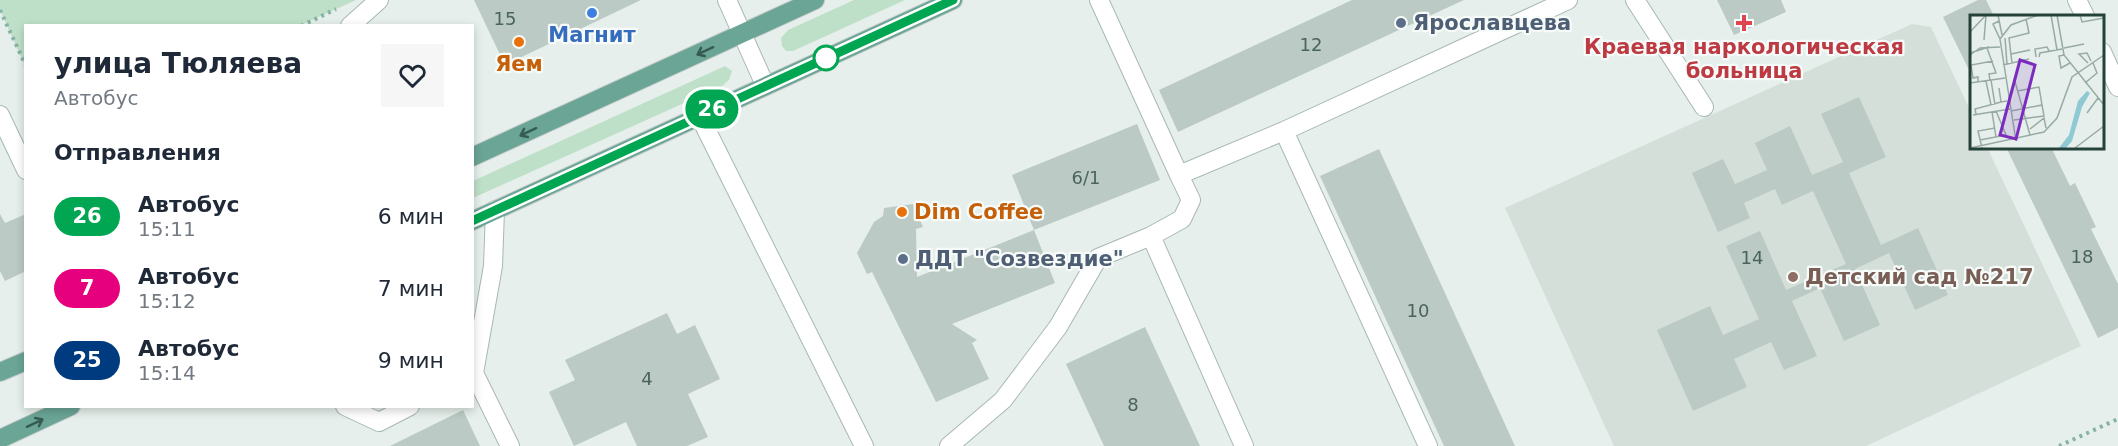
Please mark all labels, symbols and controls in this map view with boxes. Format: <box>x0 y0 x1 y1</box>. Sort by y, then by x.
marker: Магнит <box>585 6 599 20</box>
house number: 15 <box>494 8 516 29</box>
place label: Ярославцева <box>1413 11 1571 35</box>
marker: Краевая наркологическая больница <box>1735 14 1753 32</box>
inset map <box>1970 15 2103 148</box>
marker: Ярославцева <box>1394 16 1408 30</box>
place label: Магнит <box>548 23 637 47</box>
house number: 12 <box>1300 34 1322 55</box>
marker: Яем <box>512 35 526 49</box>
place label: Краевая наркологическая больница <box>1584 35 1904 83</box>
button: heart <box>381 44 444 107</box>
unlabelled marker <box>813 45 839 71</box>
one-way arrow <box>696 46 714 57</box>
text: улица Тюляева <box>54 47 302 80</box>
place label: Яем <box>495 52 543 76</box>
text: Автобус <box>54 86 139 110</box>
line badge: 26 <box>685 90 739 128</box>
text: 26 <box>697 97 727 121</box>
one-way arrow <box>519 127 537 139</box>
text: Отправления <box>54 140 221 165</box>
house number: 6/1 <box>1072 167 1100 188</box>
text: Автобус <box>138 192 240 217</box>
place label: Dim Coffee <box>914 200 1043 224</box>
text: 26 <box>72 204 102 228</box>
text: 6 мин <box>378 204 444 229</box>
marker: Dim Coffee <box>895 205 909 219</box>
text: 15:11 <box>138 217 196 241</box>
house number: 18 <box>2071 246 2093 267</box>
place label: ДДТ "Созвездие" <box>915 247 1124 271</box>
house number: 14 <box>1741 247 1763 268</box>
marker: ДДТ "Созвездие" <box>896 252 910 266</box>
text: Автобус <box>138 264 240 289</box>
place label: Детский сад №217 <box>1805 265 2034 289</box>
marker: Детский сад №217 <box>1786 270 1800 284</box>
text: 7 <box>80 276 94 300</box>
text: 7 мин <box>378 276 444 301</box>
text: 15:12 <box>138 289 196 313</box>
house number: 10 <box>1407 300 1429 321</box>
text: Автобус <box>138 336 240 361</box>
text: 25 <box>72 348 102 372</box>
text: 9 мин <box>378 348 444 373</box>
text: 15:14 <box>138 361 196 385</box>
house number: 4 <box>641 368 653 389</box>
house number: 8 <box>1127 394 1139 415</box>
one-way arrow <box>26 416 44 428</box>

